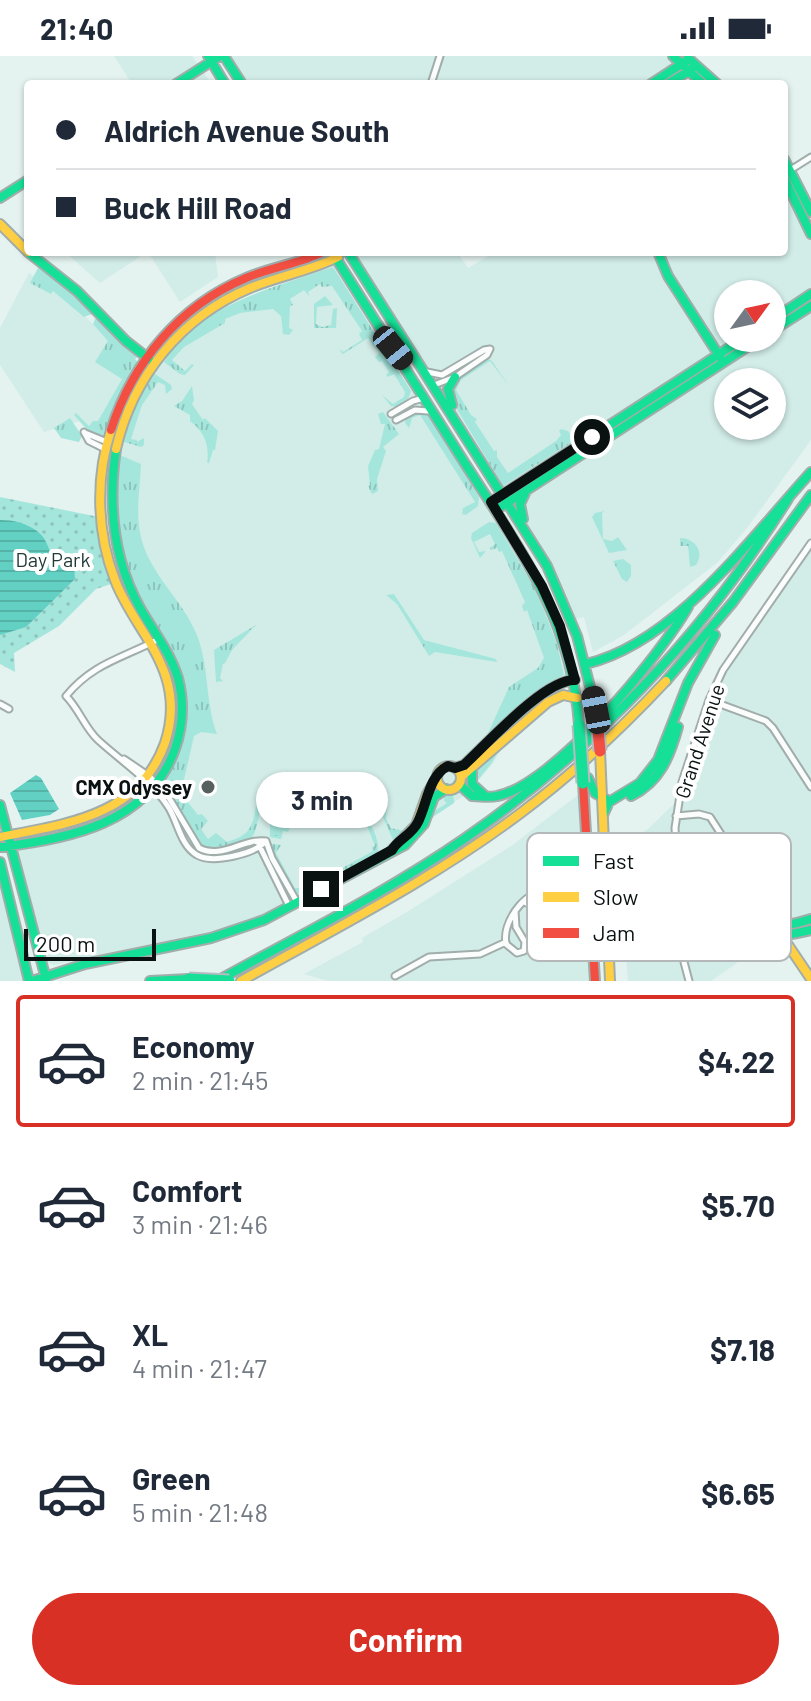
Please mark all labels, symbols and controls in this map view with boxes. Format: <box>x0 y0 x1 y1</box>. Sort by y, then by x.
text: 21:40 <box>40 10 113 46</box>
text: Aldrich Avenue South <box>104 112 389 148</box>
text: Buck Hill Road <box>104 189 292 225</box>
north arrow <box>714 280 786 352</box>
map controls <box>714 280 786 440</box>
car <box>369 322 417 374</box>
button: layers <box>714 368 786 440</box>
route start <box>574 419 610 455</box>
park label: Day Park <box>16 547 90 571</box>
street label: Grand Avenue <box>669 681 729 801</box>
car <box>580 684 612 736</box>
callout: 3 min <box>255 773 387 829</box>
place label: CMX Odyssey <box>75 775 192 799</box>
marker: CMX Odyssey <box>199 778 217 796</box>
text: 3 min <box>291 784 353 815</box>
legend <box>527 833 791 961</box>
text: Fast <box>593 847 635 873</box>
route end <box>303 871 339 907</box>
text: Slow <box>593 883 638 909</box>
text: Jam <box>593 919 635 945</box>
scale bar <box>24 925 156 961</box>
text: 200 m <box>36 930 95 956</box>
icon: car <box>36 1025 108 1097</box>
text: Economy <box>132 1028 255 1064</box>
text: $4.22 <box>698 1043 775 1079</box>
text: 2 min · 21:45 <box>132 1064 268 1095</box>
icon: car <box>36 1169 108 1241</box>
text: Comfort <box>132 1172 242 1208</box>
text: $5.70 <box>702 1187 775 1223</box>
text: 3 min · 21:46 <box>132 1208 268 1239</box>
icon: car <box>36 1313 108 1385</box>
text: XL <box>132 1316 168 1352</box>
text: $7.18 <box>710 1331 775 1367</box>
text: 4 min · 21:47 <box>132 1352 267 1383</box>
icon: car <box>36 1457 108 1529</box>
text: Green <box>132 1460 211 1496</box>
text: $6.65 <box>701 1475 775 1511</box>
text: 5 min · 21:48 <box>132 1496 268 1527</box>
button: Confirm <box>32 1593 779 1685</box>

